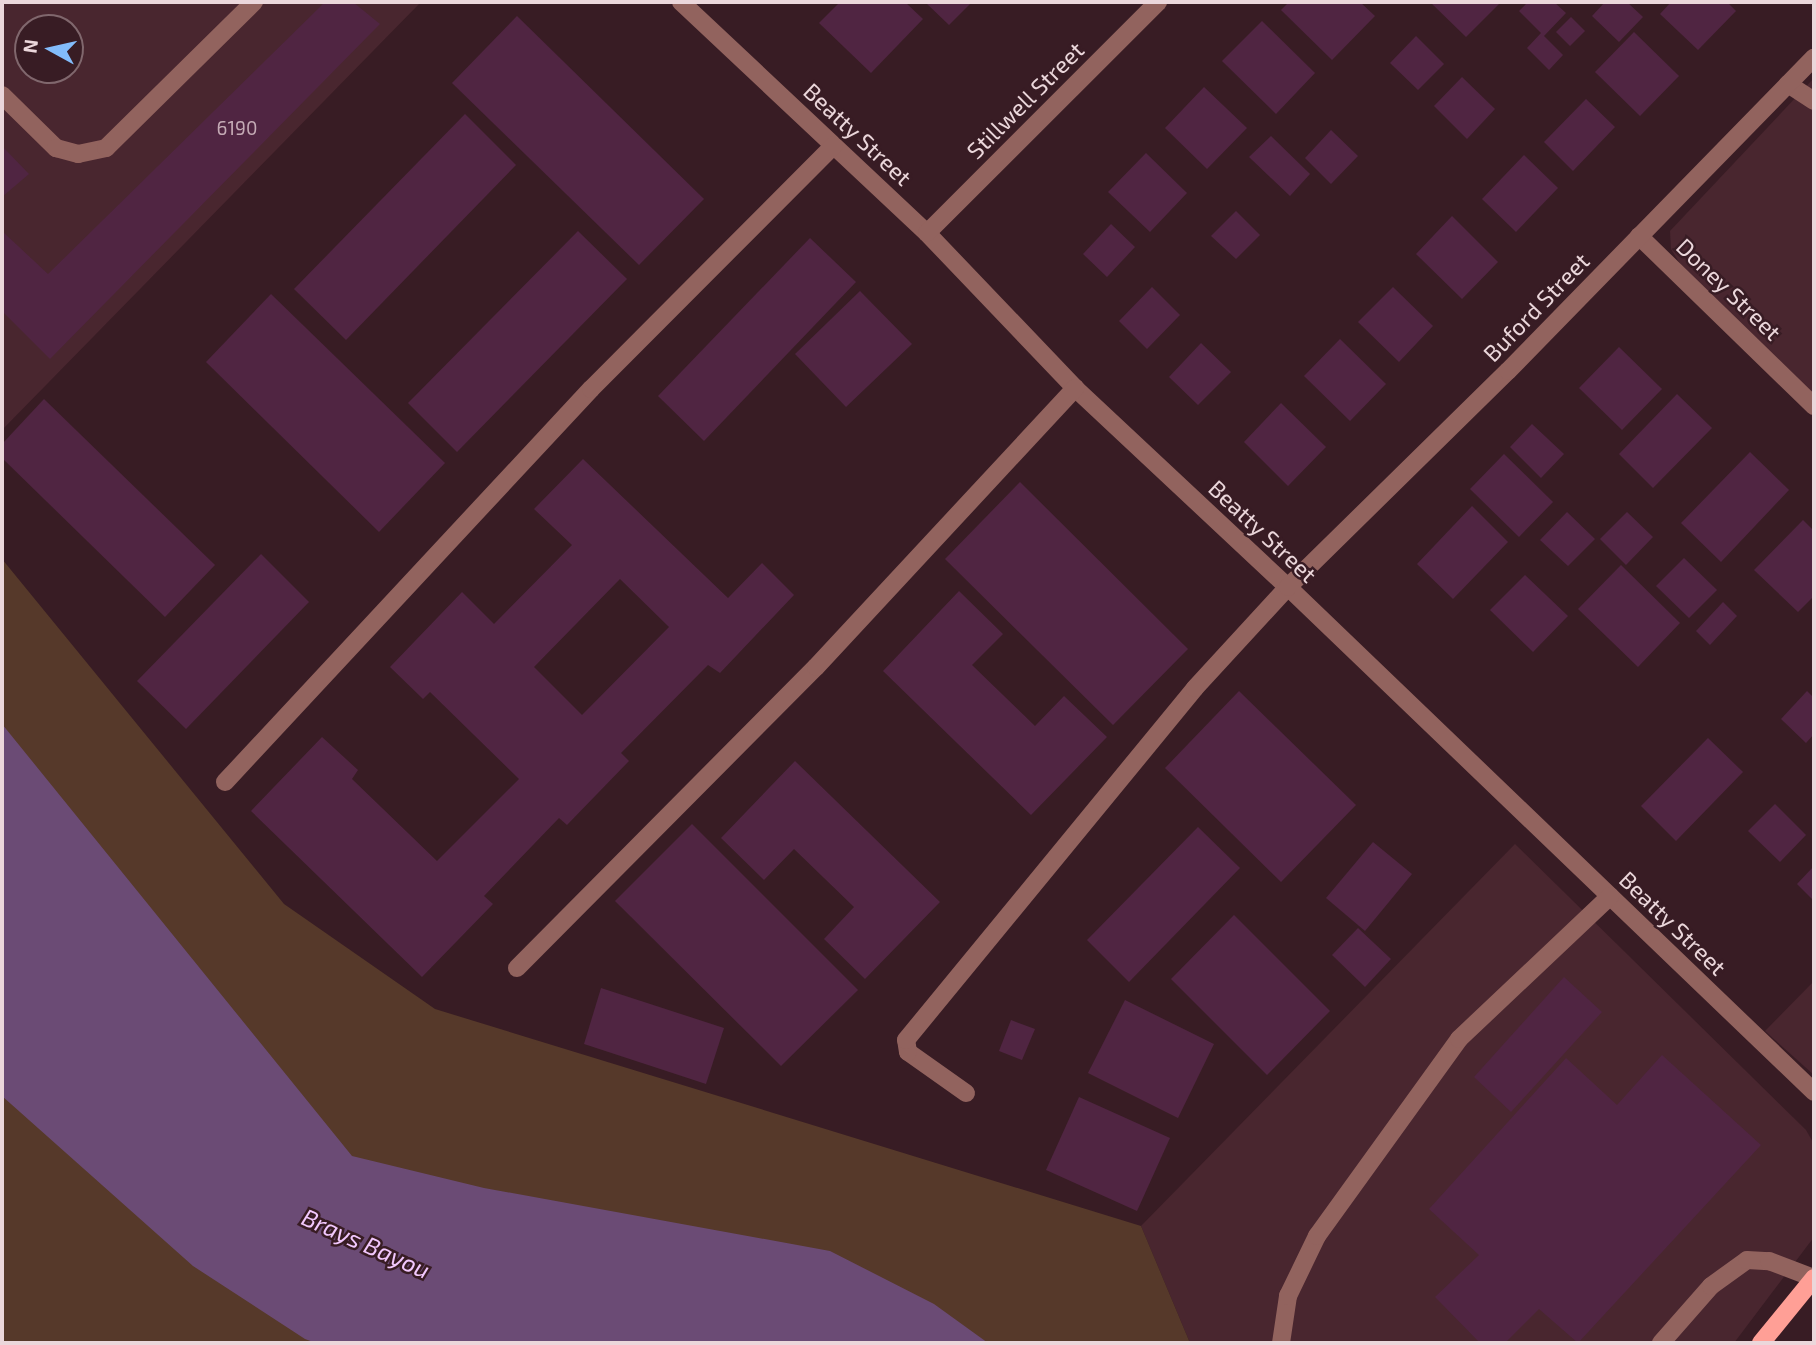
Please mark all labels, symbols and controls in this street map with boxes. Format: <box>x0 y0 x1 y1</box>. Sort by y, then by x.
north arrow <box>14 14 84 84</box>
street label: Stillwell Street <box>961 36 1089 164</box>
text: N <box>17 38 42 55</box>
street label: Beatty Street <box>798 77 918 191</box>
house number: 6190 <box>217 117 257 139</box>
street label: Doney Street <box>1671 232 1787 346</box>
street label: Buford Street <box>1477 247 1595 367</box>
street label: Beatty Street <box>1203 474 1323 588</box>
street label: Beatty Street <box>1614 865 1732 981</box>
water label: Brays Bayou <box>298 1202 434 1284</box>

